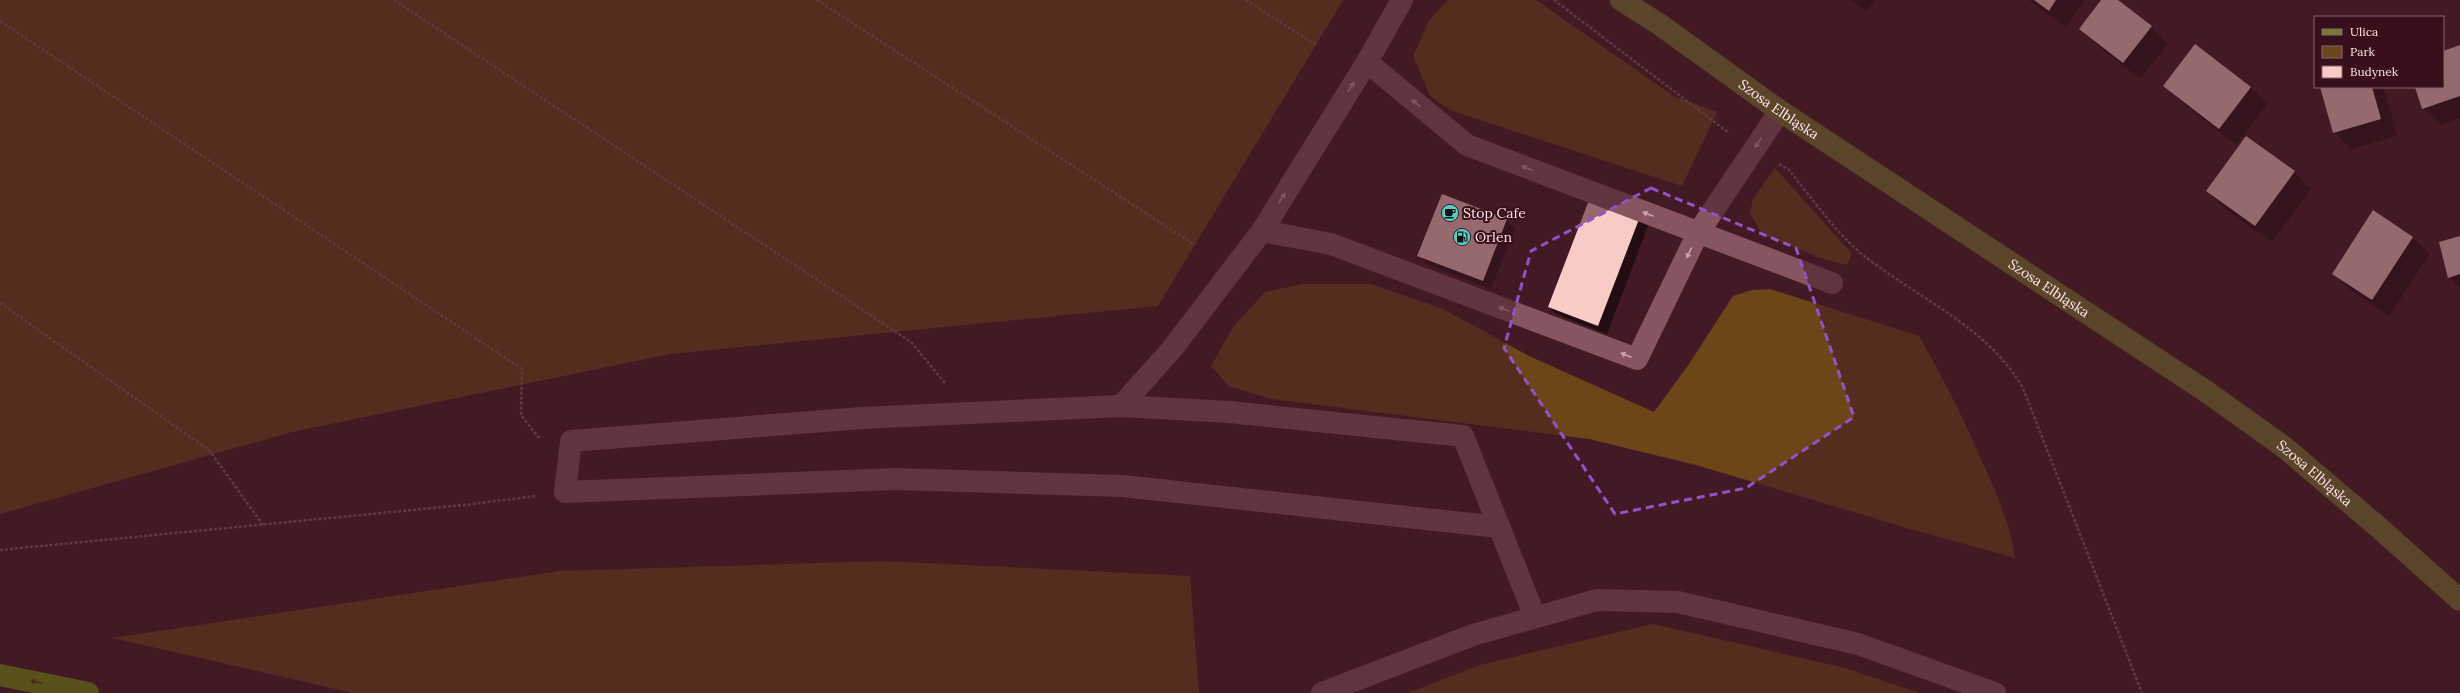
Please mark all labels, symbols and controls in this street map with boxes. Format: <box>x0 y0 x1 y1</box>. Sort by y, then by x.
legend <box>2314 16 2444 88</box>
text: Ulica <box>2350 24 2378 39</box>
text: Park <box>2350 44 2376 59</box>
text: Budynek <box>2350 64 2399 79</box>
street label: Szosa Elbląska <box>1735 75 1822 143</box>
one-way arrow <box>1347 82 1355 92</box>
one-way arrow <box>1411 99 1422 108</box>
one-way arrow <box>1754 138 1762 149</box>
one-way arrow <box>1521 164 1533 170</box>
one-way arrow <box>1279 192 1286 204</box>
cafe icon: Stop Cafe <box>1440 203 1460 223</box>
place label: Stop Cafe <box>1463 204 1526 222</box>
one-way arrow <box>1642 211 1654 217</box>
fuel station icon: Orlen <box>1452 227 1472 247</box>
place label: Orlen <box>1475 228 1513 246</box>
one-way arrow <box>1685 247 1692 259</box>
street label: Szosa Elbląska <box>2005 255 2093 321</box>
one-way arrow <box>1498 306 1510 312</box>
one-way arrow <box>1619 351 1631 357</box>
street label: Szosa Elbląska <box>2273 436 2356 510</box>
one-way arrow <box>30 679 42 685</box>

